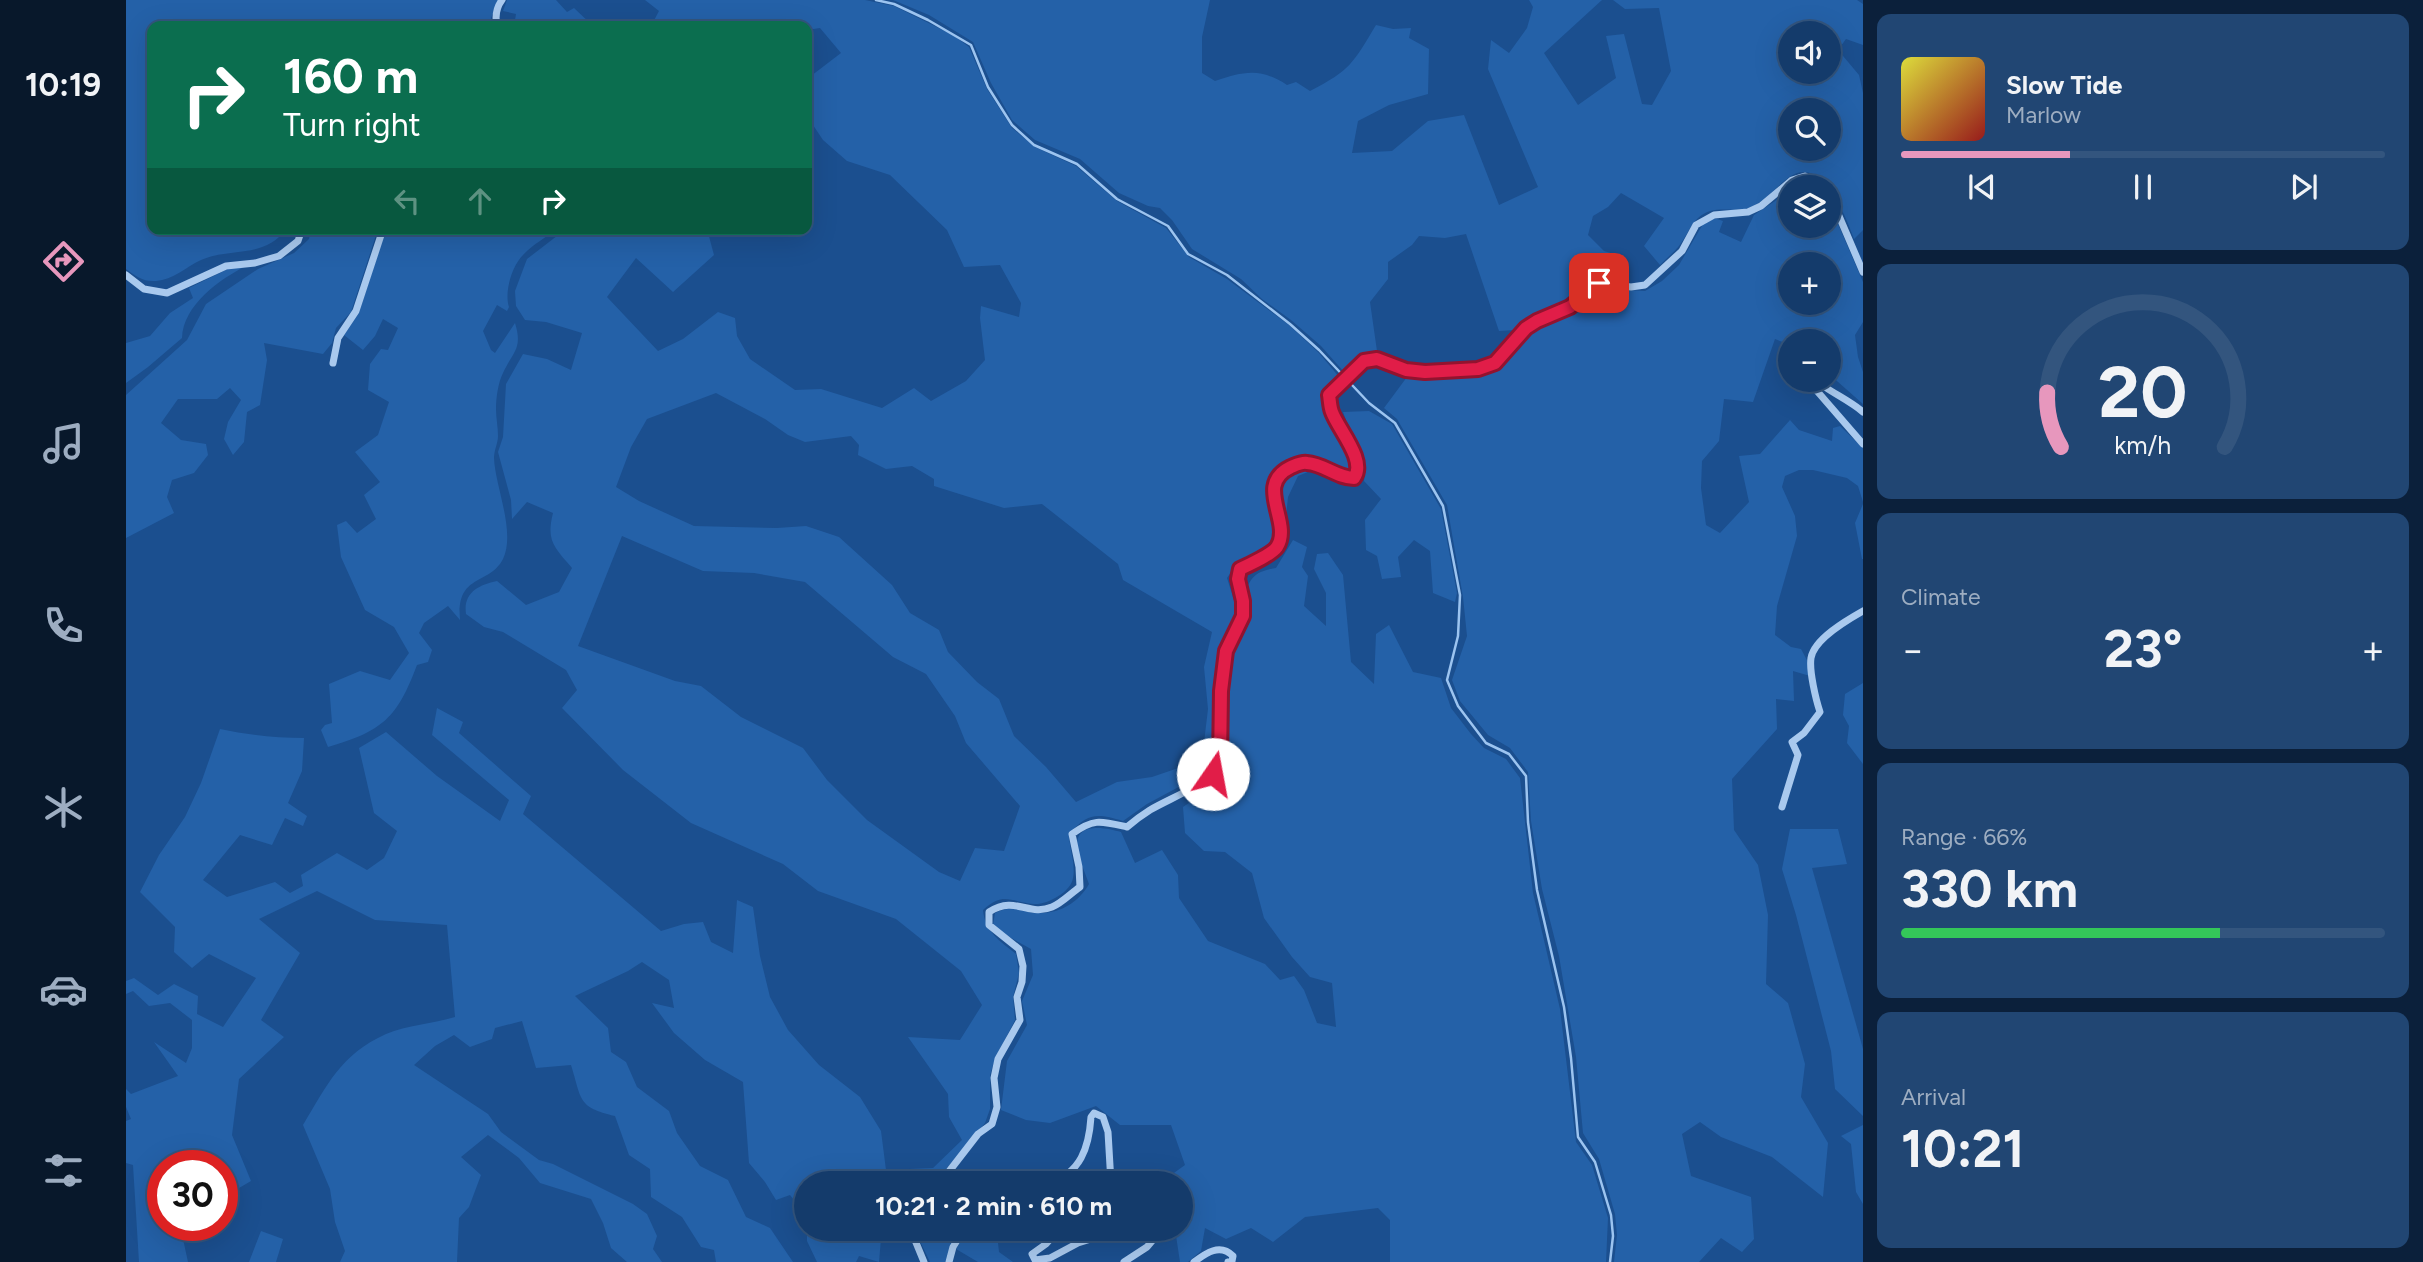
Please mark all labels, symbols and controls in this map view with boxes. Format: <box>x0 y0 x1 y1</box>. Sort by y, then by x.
map controls <box>1778 21 1841 392</box>
button: sound <box>1778 21 1841 84</box>
text: 160 m <box>283 46 418 105</box>
icon: right <box>168 49 259 140</box>
text: 10:19 <box>25 66 101 104</box>
text: Slow Tide <box>2006 69 2122 101</box>
button: search <box>1778 98 1841 161</box>
text: Marlow <box>2006 101 2081 129</box>
text: Turn right <box>283 106 421 144</box>
icon: previous <box>1963 168 2001 206</box>
icon: pause <box>2124 168 2162 206</box>
icon: next <box>2285 168 2323 206</box>
button: layers <box>1778 175 1841 238</box>
icon: left <box>388 182 426 220</box>
icon: ahead <box>461 182 499 220</box>
icon: right <box>534 182 572 220</box>
icon: directions <box>39 237 88 286</box>
button: + <box>1778 252 1841 315</box>
pin <box>1569 253 1629 313</box>
icon: arrive <box>1580 264 1618 302</box>
button: − <box>1778 329 1841 392</box>
text: 20 <box>2098 349 2188 436</box>
icon: music <box>39 419 88 468</box>
text: km/h <box>2114 430 2172 460</box>
text: Climate <box>1901 583 1980 611</box>
icon: phone <box>39 601 88 650</box>
text: 23° <box>2104 618 2182 680</box>
text: − <box>1901 627 1925 673</box>
text: + <box>2361 627 2385 673</box>
position arrow <box>1176 737 1250 811</box>
icon: climate <box>39 783 88 832</box>
text: Range · 66% <box>1901 823 2027 851</box>
text: 330 km <box>1901 858 2078 920</box>
icon: car <box>39 965 88 1014</box>
text: Arrival <box>1901 1083 1966 1111</box>
text: 10:21 <box>1901 1118 2024 1180</box>
icon: filters <box>39 1146 88 1195</box>
speed limit sign: 30 <box>147 1150 238 1241</box>
text: 10:21 · 2 min · 610 m <box>875 1190 1112 1222</box>

